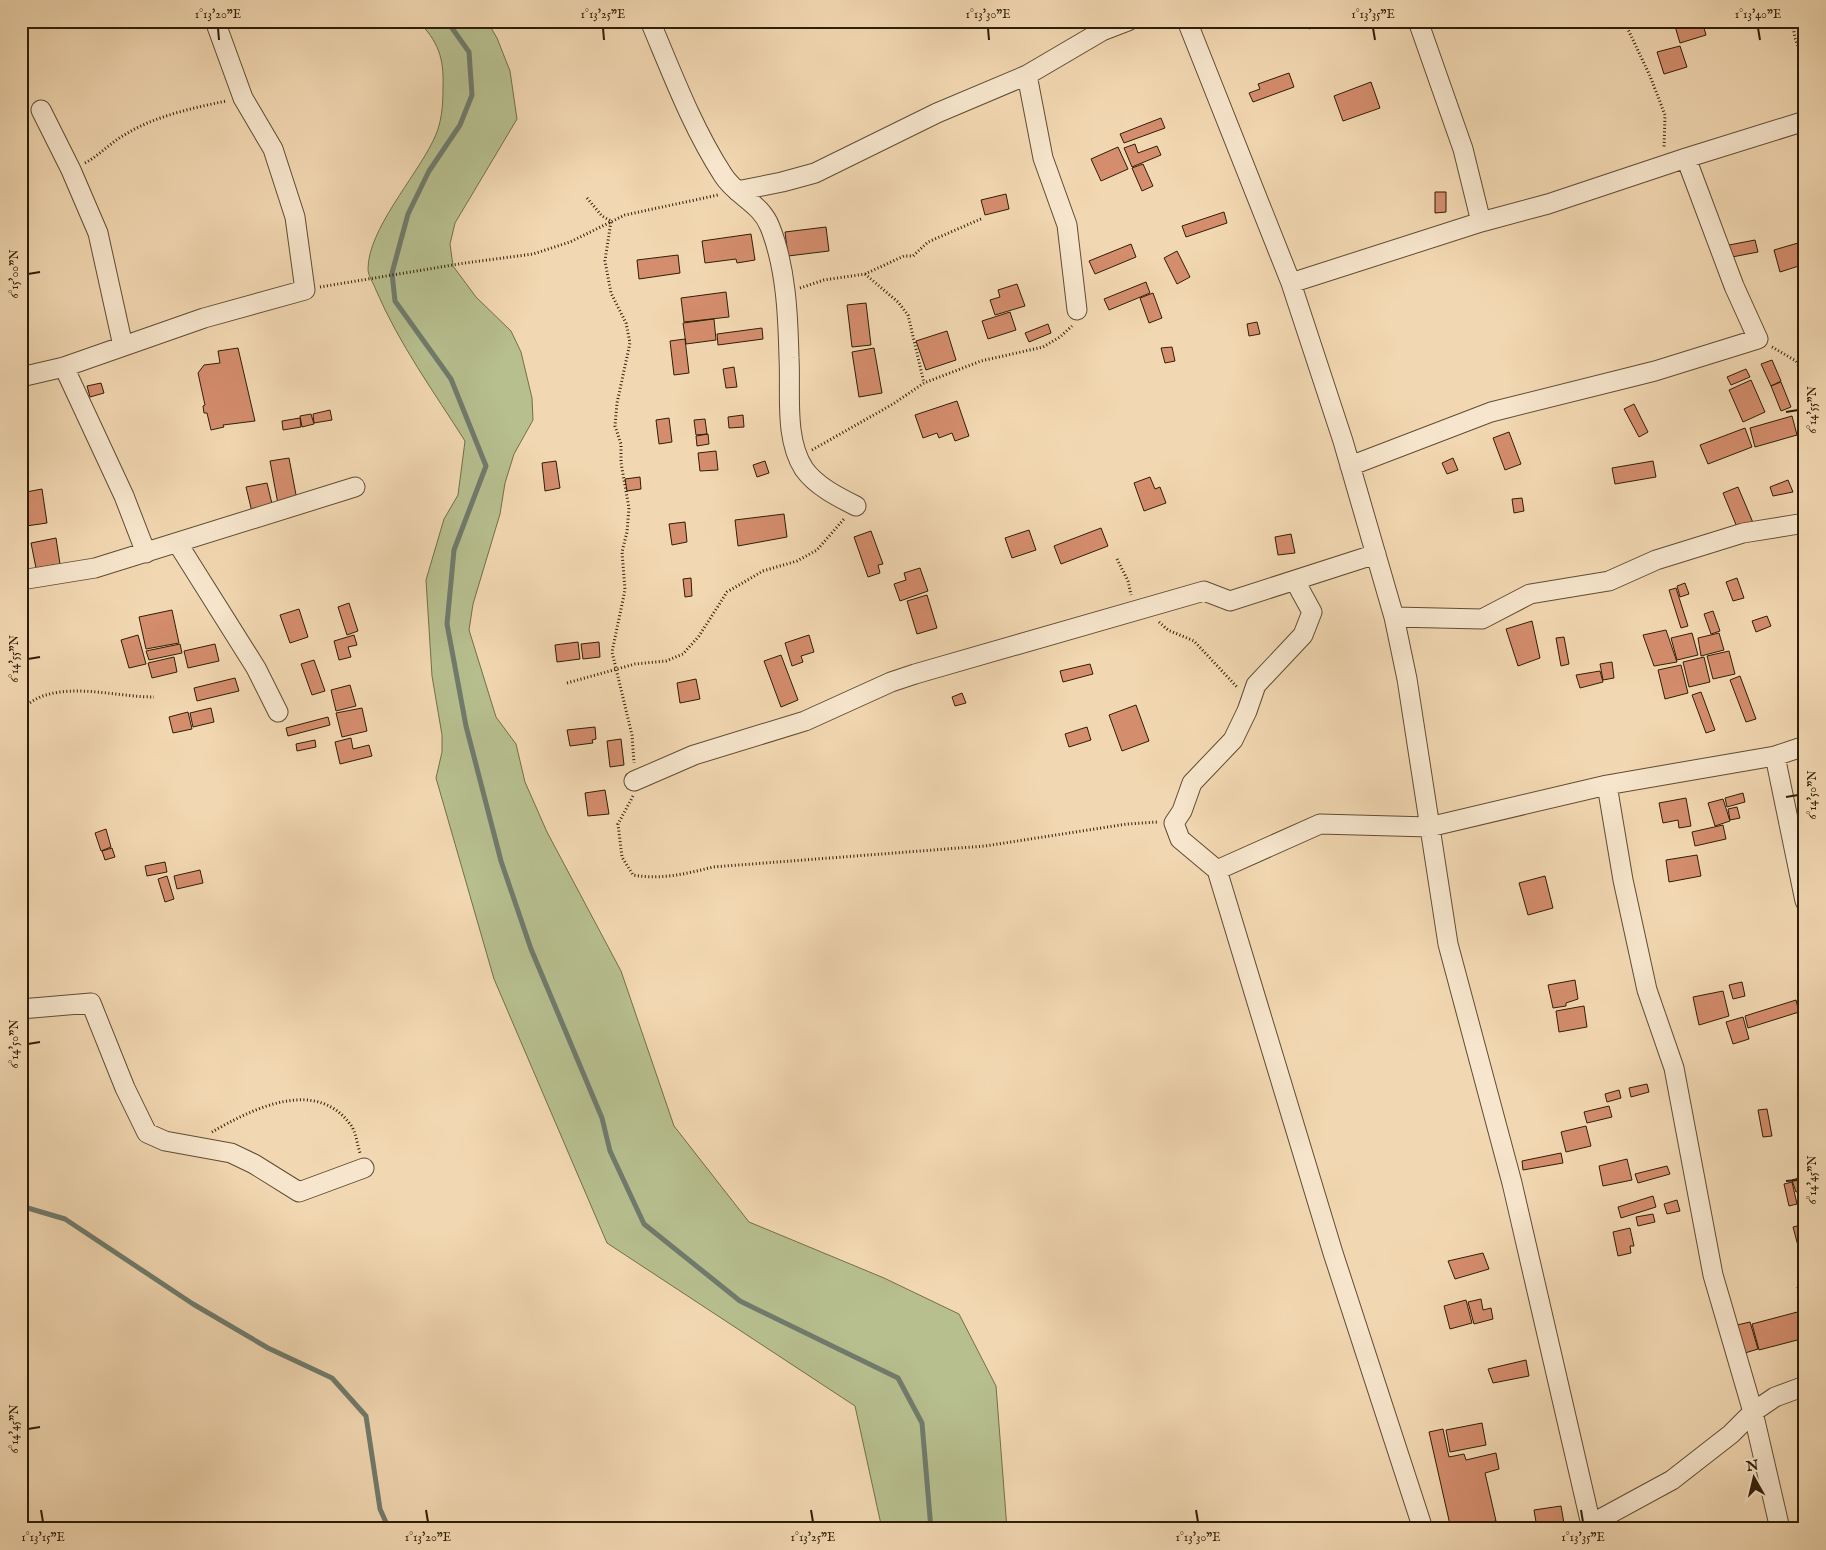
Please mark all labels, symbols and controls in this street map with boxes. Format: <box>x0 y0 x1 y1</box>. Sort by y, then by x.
text: 1°13'20"E <box>195 7 241 22</box>
text: 1°13'25"E <box>581 7 625 22</box>
text: 1°13'30"E <box>965 7 1011 22</box>
text: 1°13'35"E <box>1351 7 1395 22</box>
text: 1°13'40"E <box>1735 7 1781 22</box>
text: 6°15'00"N <box>7 249 22 299</box>
text: 6°14'55"N <box>1805 386 1820 434</box>
text: 6°14'55"N <box>7 635 22 683</box>
text: 6°14'50"N <box>1805 770 1820 820</box>
text: 6°14'50"N <box>7 1019 22 1069</box>
text: 6°14'45"N <box>1805 1155 1820 1205</box>
text: 6°14'45"N <box>7 1404 22 1454</box>
north arrow <box>1728 1452 1778 1502</box>
text: N <box>1744 1456 1760 1476</box>
text: 1°13'15"E <box>21 1530 65 1545</box>
text: 1°13'20"E <box>405 1530 451 1545</box>
text: 1°13'25"E <box>791 1530 835 1545</box>
text: 1°13'30"E <box>1175 1530 1221 1545</box>
text: 1°13'35"E <box>1561 1530 1605 1545</box>

